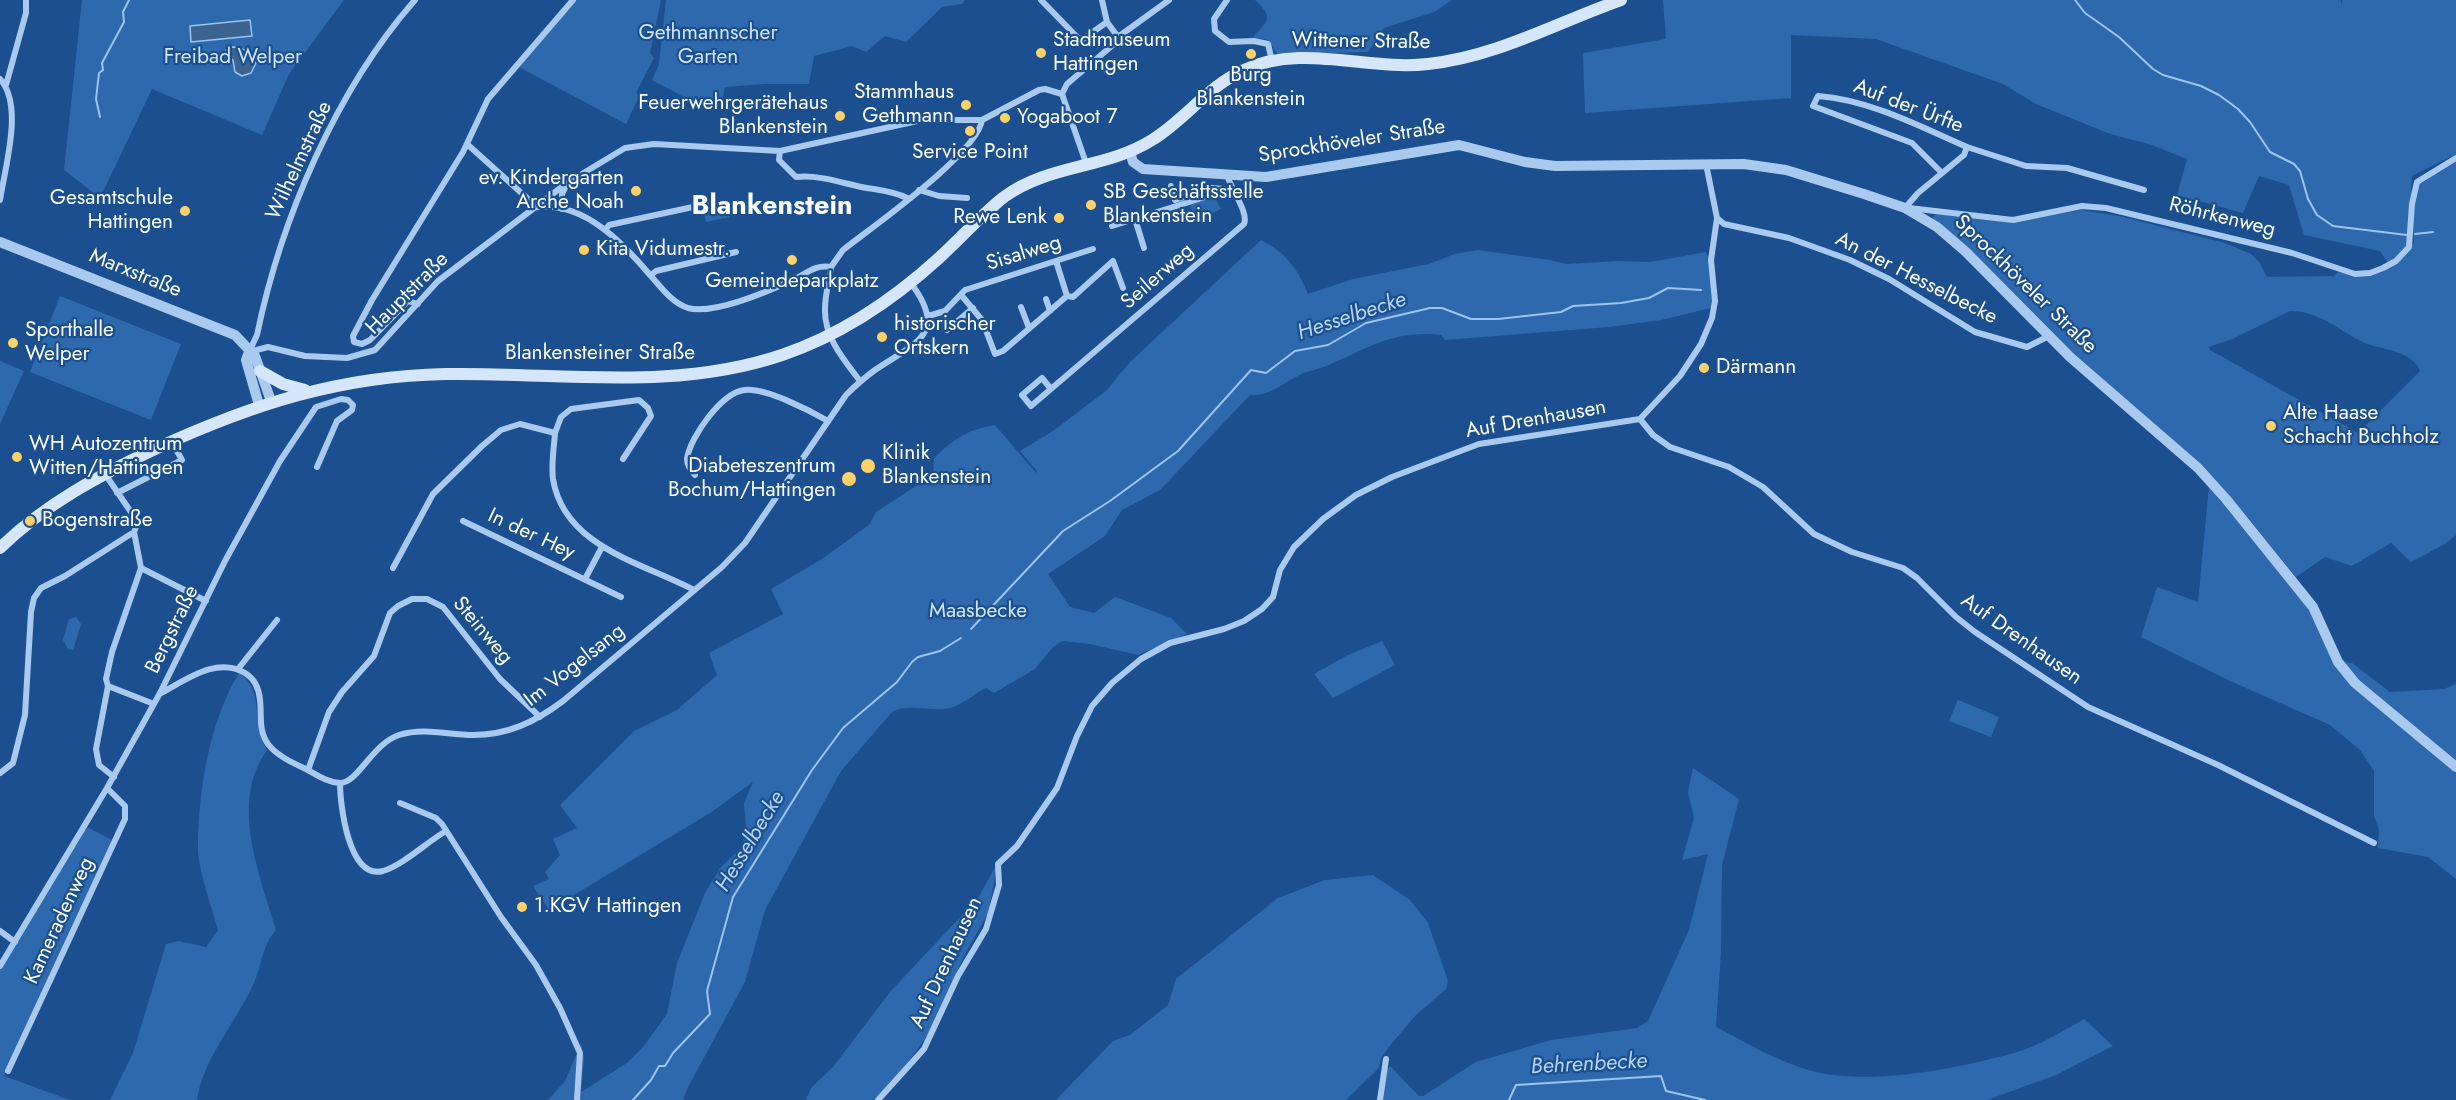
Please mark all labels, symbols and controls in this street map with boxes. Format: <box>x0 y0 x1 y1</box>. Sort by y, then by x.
park label: Gethmannscher Garten <box>638 21 778 71</box>
place label: Stadtmuseum Hattingen <box>1053 28 1171 78</box>
street label: Wittener Straße <box>1291 28 1431 56</box>
park label: Freibad Welper <box>164 45 302 71</box>
marker: Stadtmuseum Hattingen <box>1034 46 1048 60</box>
marker: Burg Blankenstein <box>1244 47 1258 61</box>
place label: Burg Blankenstein <box>1196 63 1306 113</box>
street label: Auf der Ürfte <box>1850 75 1966 139</box>
place label: Stammhaus Gethmann <box>854 80 954 130</box>
place label: Feuerwehrgerätehaus Blankenstein <box>638 91 828 141</box>
street label: Wilhelmstraße <box>262 98 338 224</box>
marker: Stammhaus Gethmann <box>959 98 973 112</box>
place label: Yogaboot 7 <box>1017 105 1117 131</box>
marker: Feuerwehrgerätehaus Blankenstein <box>833 109 847 123</box>
marker: Yogaboot 7 <box>998 111 1012 125</box>
street label: Sprockhöveler Straße <box>1257 115 1447 169</box>
marker: Service Point <box>963 124 977 138</box>
place label: Service Point <box>912 140 1028 166</box>
place label: ev. Kindergarten Arche Noah <box>479 166 624 216</box>
place label: SB Geschäftsstelle Blankenstein <box>1103 180 1264 230</box>
marker: ev. Kindergarten Arche Noah <box>629 184 643 198</box>
place label: Gesamtschule Hattingen <box>50 186 173 236</box>
district label: Blankenstein <box>692 191 852 223</box>
street label: Röhrkenweg <box>2166 193 2278 243</box>
marker: SB Geschäftsstelle Blankenstein <box>1084 198 1098 212</box>
marker: Gesamtschule Hattingen <box>178 204 192 218</box>
place label: Rewe Lenk <box>953 205 1047 231</box>
street label: Sprockhöveler Straße <box>1948 210 2102 360</box>
marker: Rewe Lenk <box>1052 211 1066 225</box>
street label: An der Hesselbecke <box>1831 227 2001 331</box>
street label: Sisalweg <box>983 231 1065 277</box>
place label: Kita Vidumestr. <box>596 237 730 263</box>
street label: Seilerweg <box>1117 239 1199 315</box>
marker: Kita Vidumestr. <box>577 243 591 257</box>
street label: Marxstraße <box>85 244 185 304</box>
street label: Hauptstraße <box>361 247 455 341</box>
marker: Gemeindeparkplatz <box>785 253 799 267</box>
place label: Gemeindeparkplatz <box>705 269 879 295</box>
water label: Hesselbecke <box>1294 287 1410 347</box>
place label: historischer Ortskern <box>894 312 996 362</box>
place label: Sporthalle Welper <box>25 318 114 368</box>
marker: historischer Ortskern <box>875 330 889 344</box>
marker: Sporthalle Welper <box>6 336 20 350</box>
street label: Blankensteiner Straße <box>505 341 695 367</box>
place label: Därmann <box>1716 355 1796 381</box>
marker: Därmann <box>1697 361 1711 375</box>
street label: Auf Drenhausen <box>1464 395 1608 445</box>
place label: Alte Haase Schacht Buchholz <box>2283 401 2439 451</box>
marker: Alte Haase Schacht Buchholz <box>2264 419 2278 433</box>
place label: WH Autozentrum Witten/Hattingen <box>29 432 183 482</box>
place label: Klinik Blankenstein <box>882 441 991 491</box>
marker: WH Autozentrum Witten/Hattingen <box>10 450 24 464</box>
place label: Diabeteszentrum Bochum/Hattingen <box>668 454 836 504</box>
marker: Klinik Blankenstein <box>859 457 877 475</box>
marker: Diabeteszentrum Bochum/Hattingen <box>840 470 858 488</box>
street label: In der Hey <box>483 504 579 566</box>
place label: Bogenstraße <box>42 508 152 534</box>
marker: Bogenstraße <box>23 514 37 528</box>
street label: Bergstraße <box>141 582 205 678</box>
street label: Auf Drenhausen <box>1956 589 2086 691</box>
street label: Steinweg <box>446 592 518 670</box>
park label: Maasbecke <box>929 599 1027 625</box>
street label: Im Vogelsang <box>520 619 630 713</box>
water label: Hesselbecke <box>711 787 791 897</box>
street label: Kameradenweg <box>20 854 100 988</box>
street label: Auf Drenhausen <box>906 893 988 1033</box>
place label: 1.KGV Hattingen <box>534 894 682 920</box>
marker: 1.KGV Hattingen <box>515 900 529 914</box>
water label: Behrenbecke <box>1530 1049 1648 1081</box>

